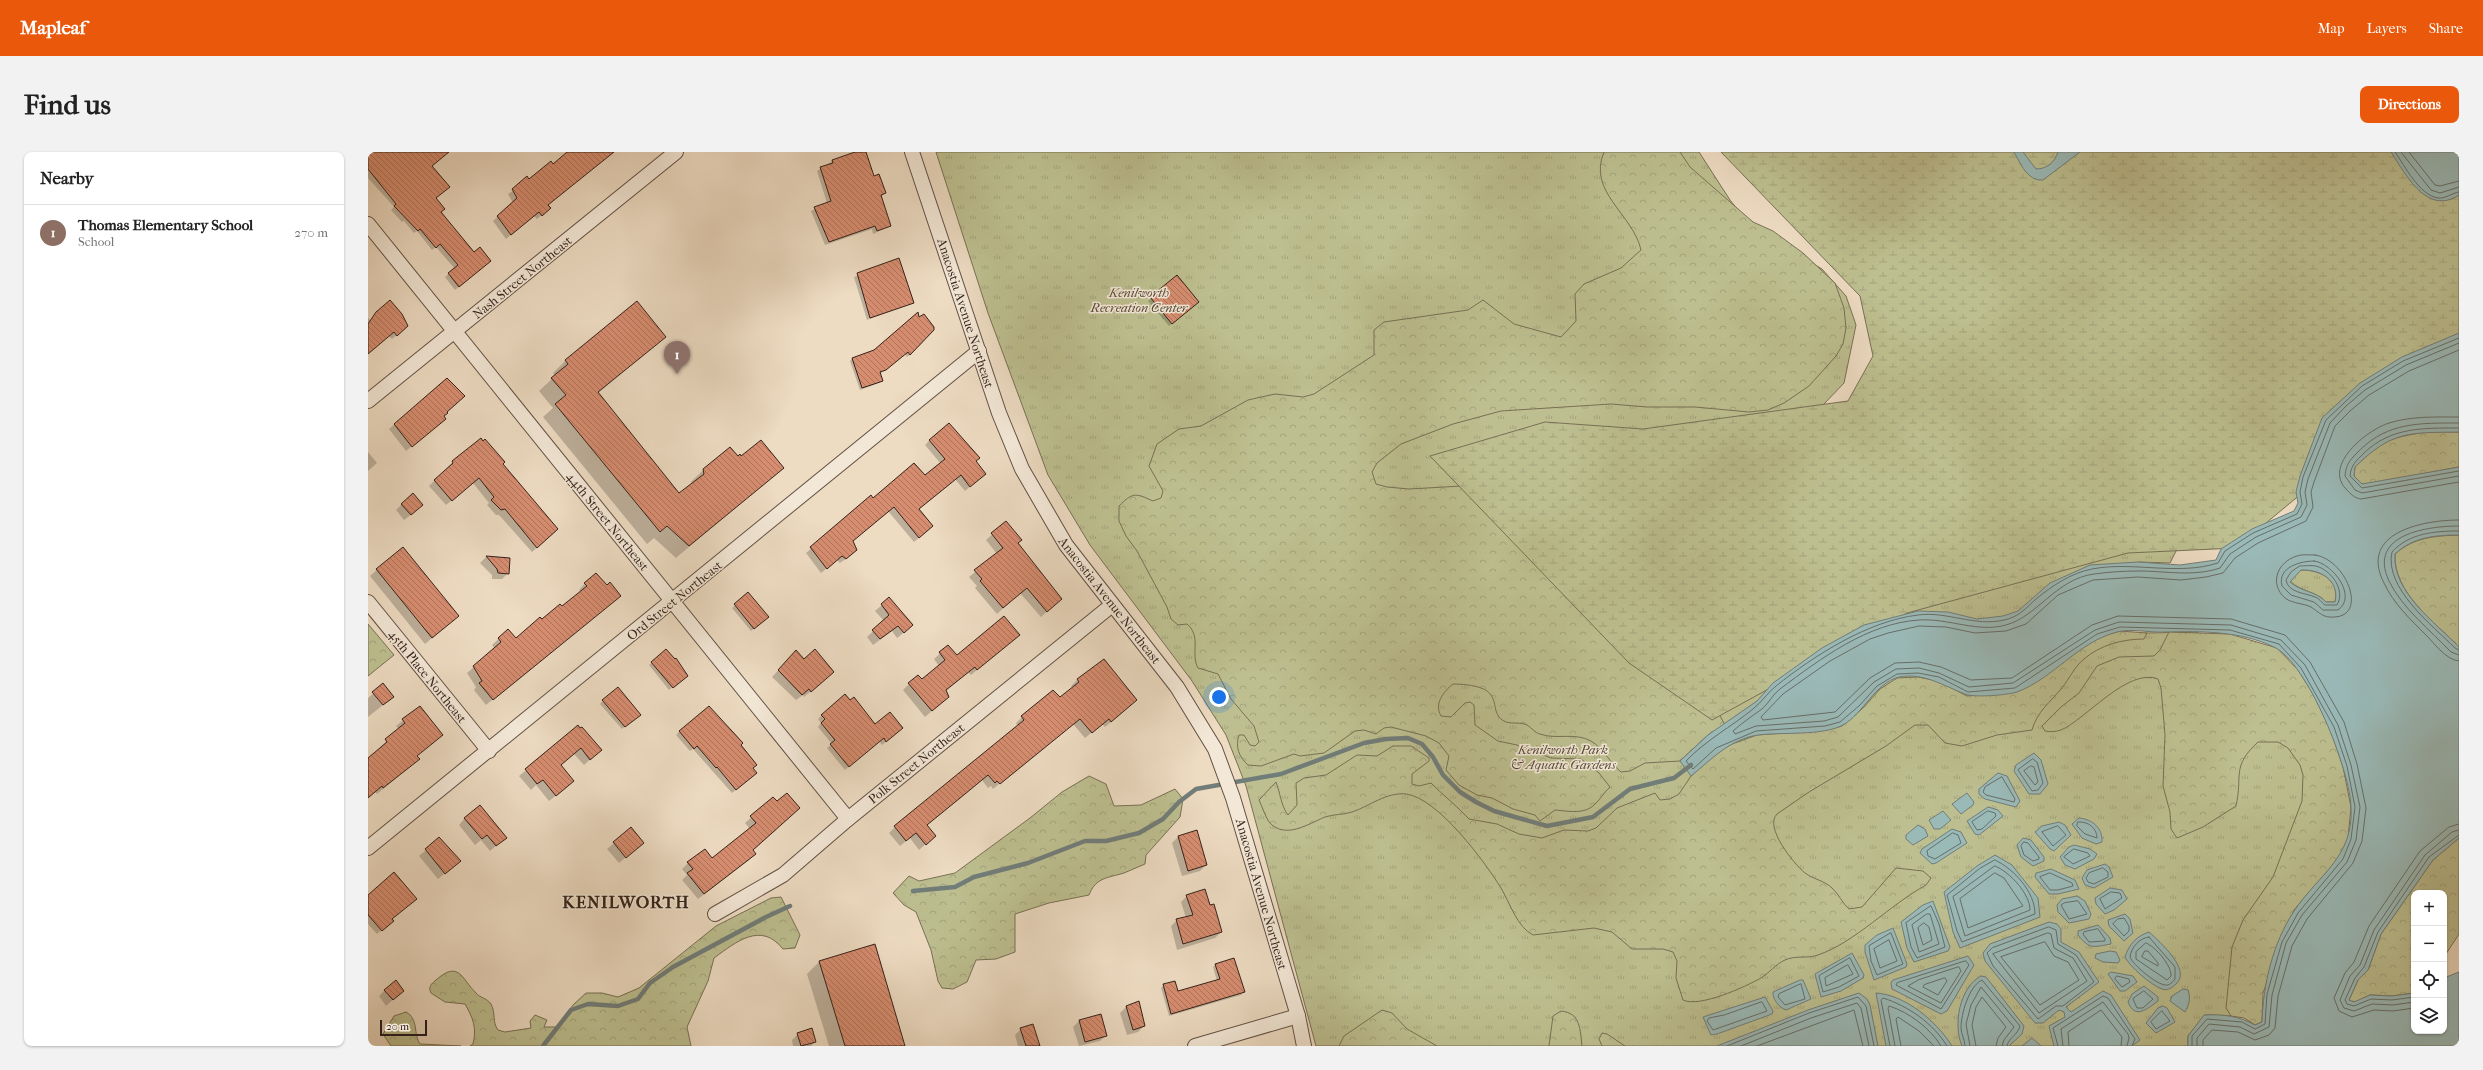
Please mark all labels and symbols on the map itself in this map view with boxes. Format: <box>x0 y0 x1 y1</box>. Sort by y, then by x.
street label: Nash Street Northeast <box>470 233 575 322</box>
street label: Anacostia Avenue Northeast <box>934 235 997 390</box>
park label: Kenilworth Recreation Center <box>1090 285 1189 315</box>
pin: 1 <box>664 341 690 374</box>
street label: 44th Street Northeast <box>563 469 652 574</box>
street label: Anacostia Avenue Northeast <box>1055 533 1164 667</box>
street label: Ord Street Northeast <box>624 557 725 643</box>
street label: 45th Place Northeast <box>385 627 470 726</box>
your location <box>1209 687 1229 707</box>
street label: Polk Street Northeast <box>865 720 968 807</box>
park label: Kenilworth Park & Aquatic Gardens <box>1510 742 1617 772</box>
street label: Anacostia Avenue Northeast <box>1232 816 1290 972</box>
district label: KENILWORTH <box>562 892 690 912</box>
scale bar <box>380 1018 427 1037</box>

